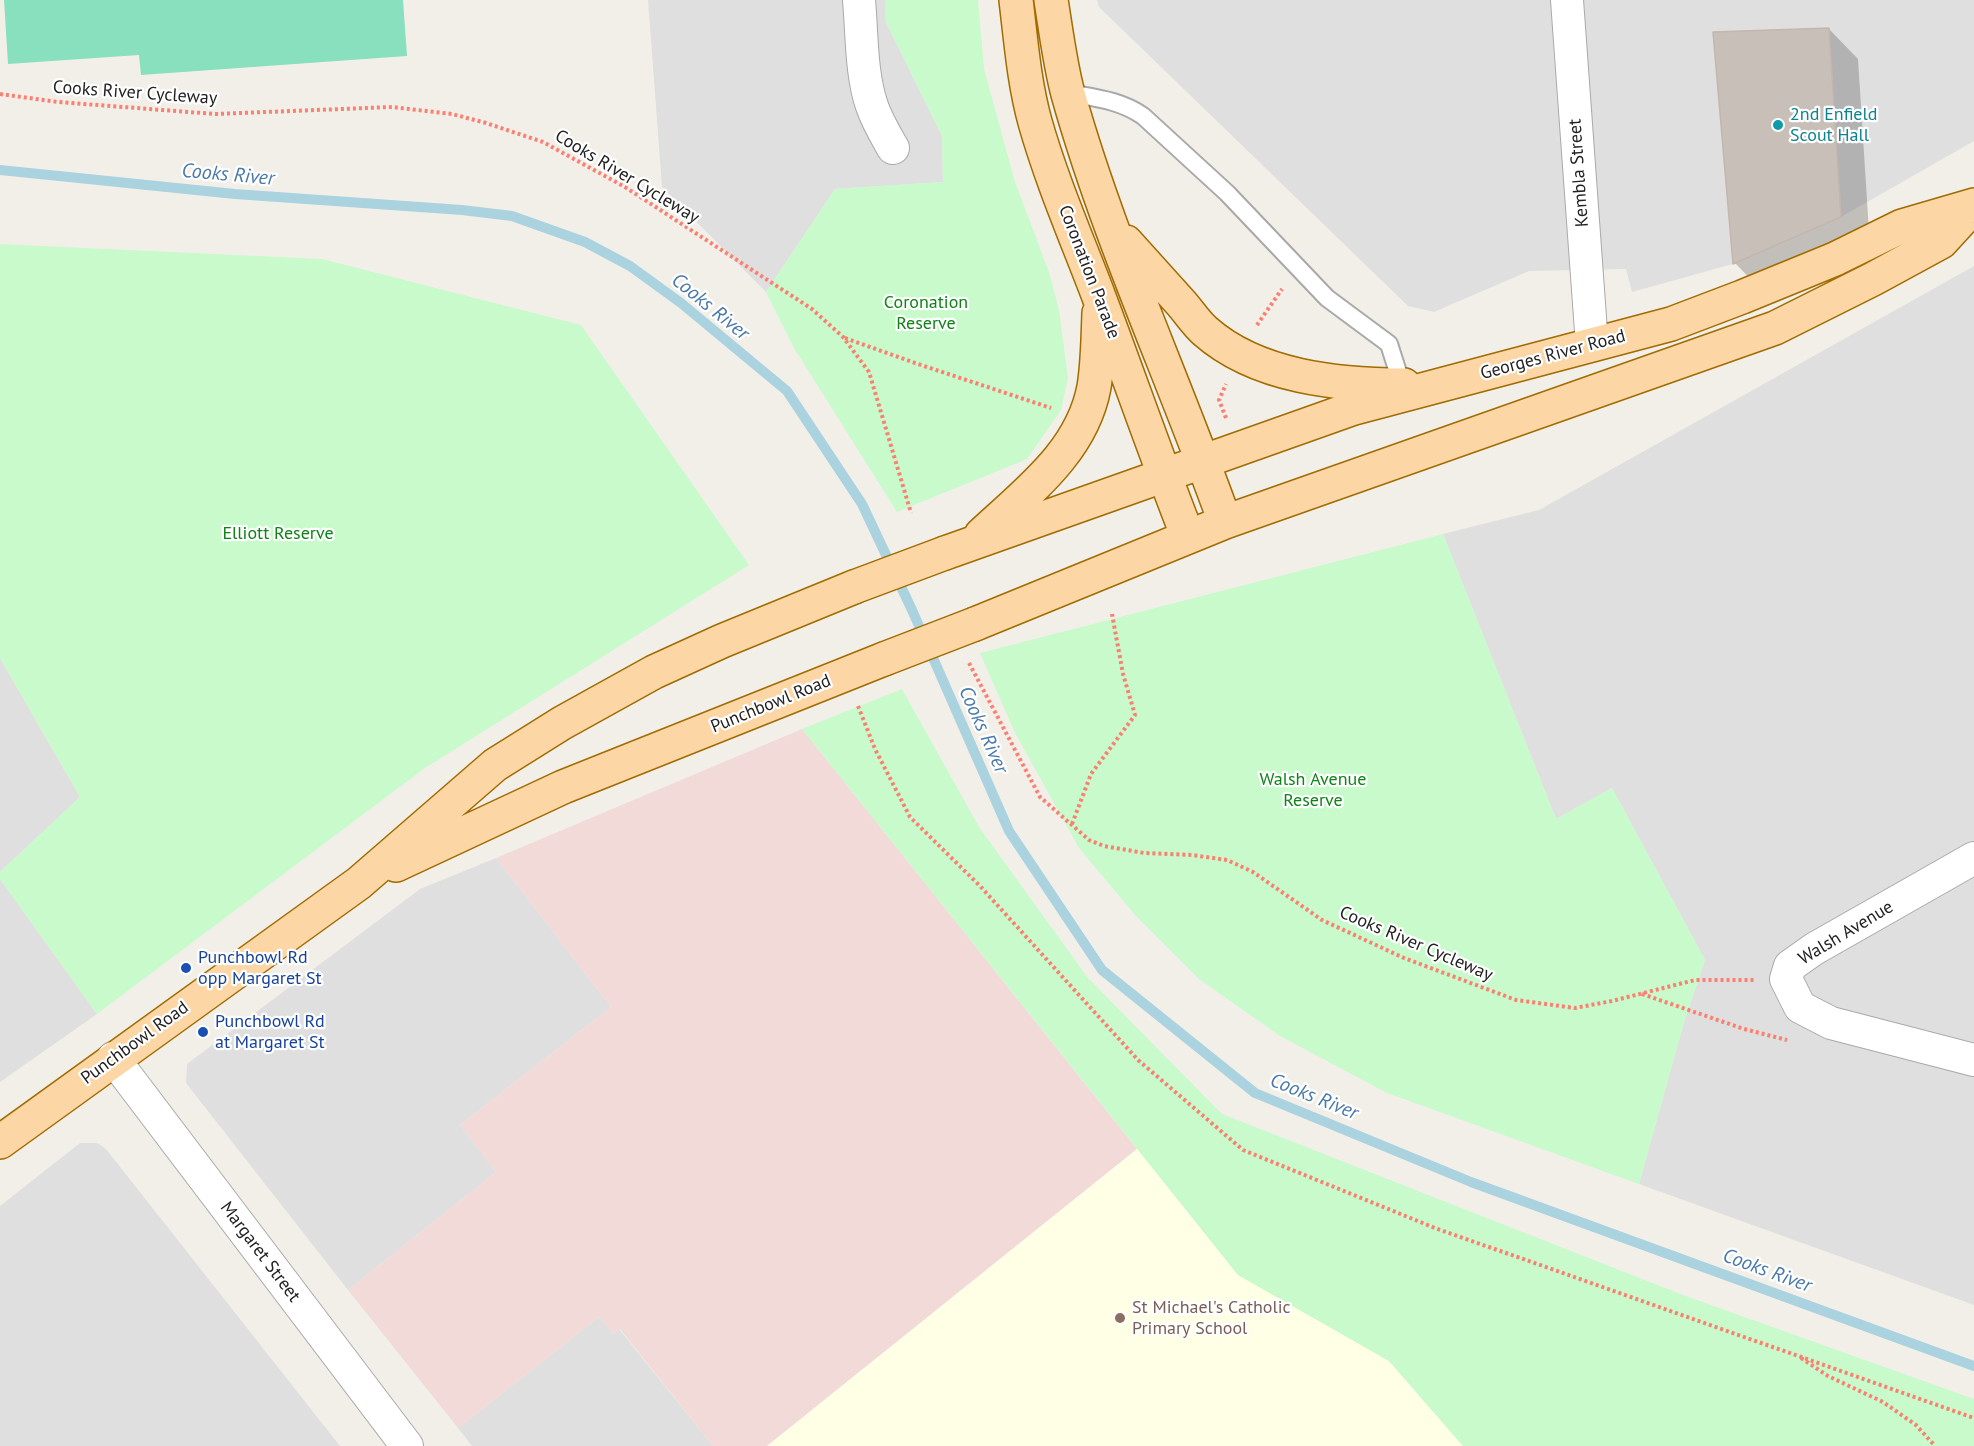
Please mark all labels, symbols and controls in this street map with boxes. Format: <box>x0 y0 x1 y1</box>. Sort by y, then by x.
street label: Cooks River Cycleway <box>52 76 218 110</box>
place label: 2nd Enfield Scout Hall <box>1790 104 1877 146</box>
street label: Kembla Street <box>1564 118 1594 228</box>
marker: 2nd Enfield Scout Hall <box>1771 118 1785 132</box>
street label: Cooks River Cycleway <box>551 125 703 229</box>
water label: Cooks River <box>181 159 275 191</box>
street label: Coronation Parade <box>1054 202 1124 342</box>
water label: Cooks River <box>666 268 754 346</box>
park label: Coronation Reserve <box>884 292 968 334</box>
street label: Georges River Road <box>1478 325 1628 385</box>
park label: Elliott Reserve <box>222 523 334 545</box>
street label: Punchbowl Road <box>708 670 834 738</box>
water label: Cooks River <box>953 683 1013 777</box>
park label: Walsh Avenue Reserve <box>1260 769 1366 812</box>
street label: Walsh Avenue <box>1795 896 1897 970</box>
street label: Cooks River Cycleway <box>1336 902 1496 986</box>
place label: Punchbowl Rd opp Margaret St <box>198 947 322 990</box>
marker: Punchbowl Rd opp Margaret St <box>179 961 193 975</box>
street label: Punchbowl Road <box>77 997 193 1089</box>
place label: Punchbowl Rd at Margaret St <box>215 1011 325 1054</box>
marker: Punchbowl Rd at Margaret St <box>196 1025 210 1039</box>
water label: Cooks River <box>1266 1068 1362 1126</box>
street label: Margaret Street <box>215 1198 305 1306</box>
water label: Cooks River <box>1719 1244 1815 1298</box>
place label: St Michael's Catholic Primary School <box>1132 1297 1291 1340</box>
marker: St Michael's Catholic Primary School <box>1113 1311 1127 1325</box>

